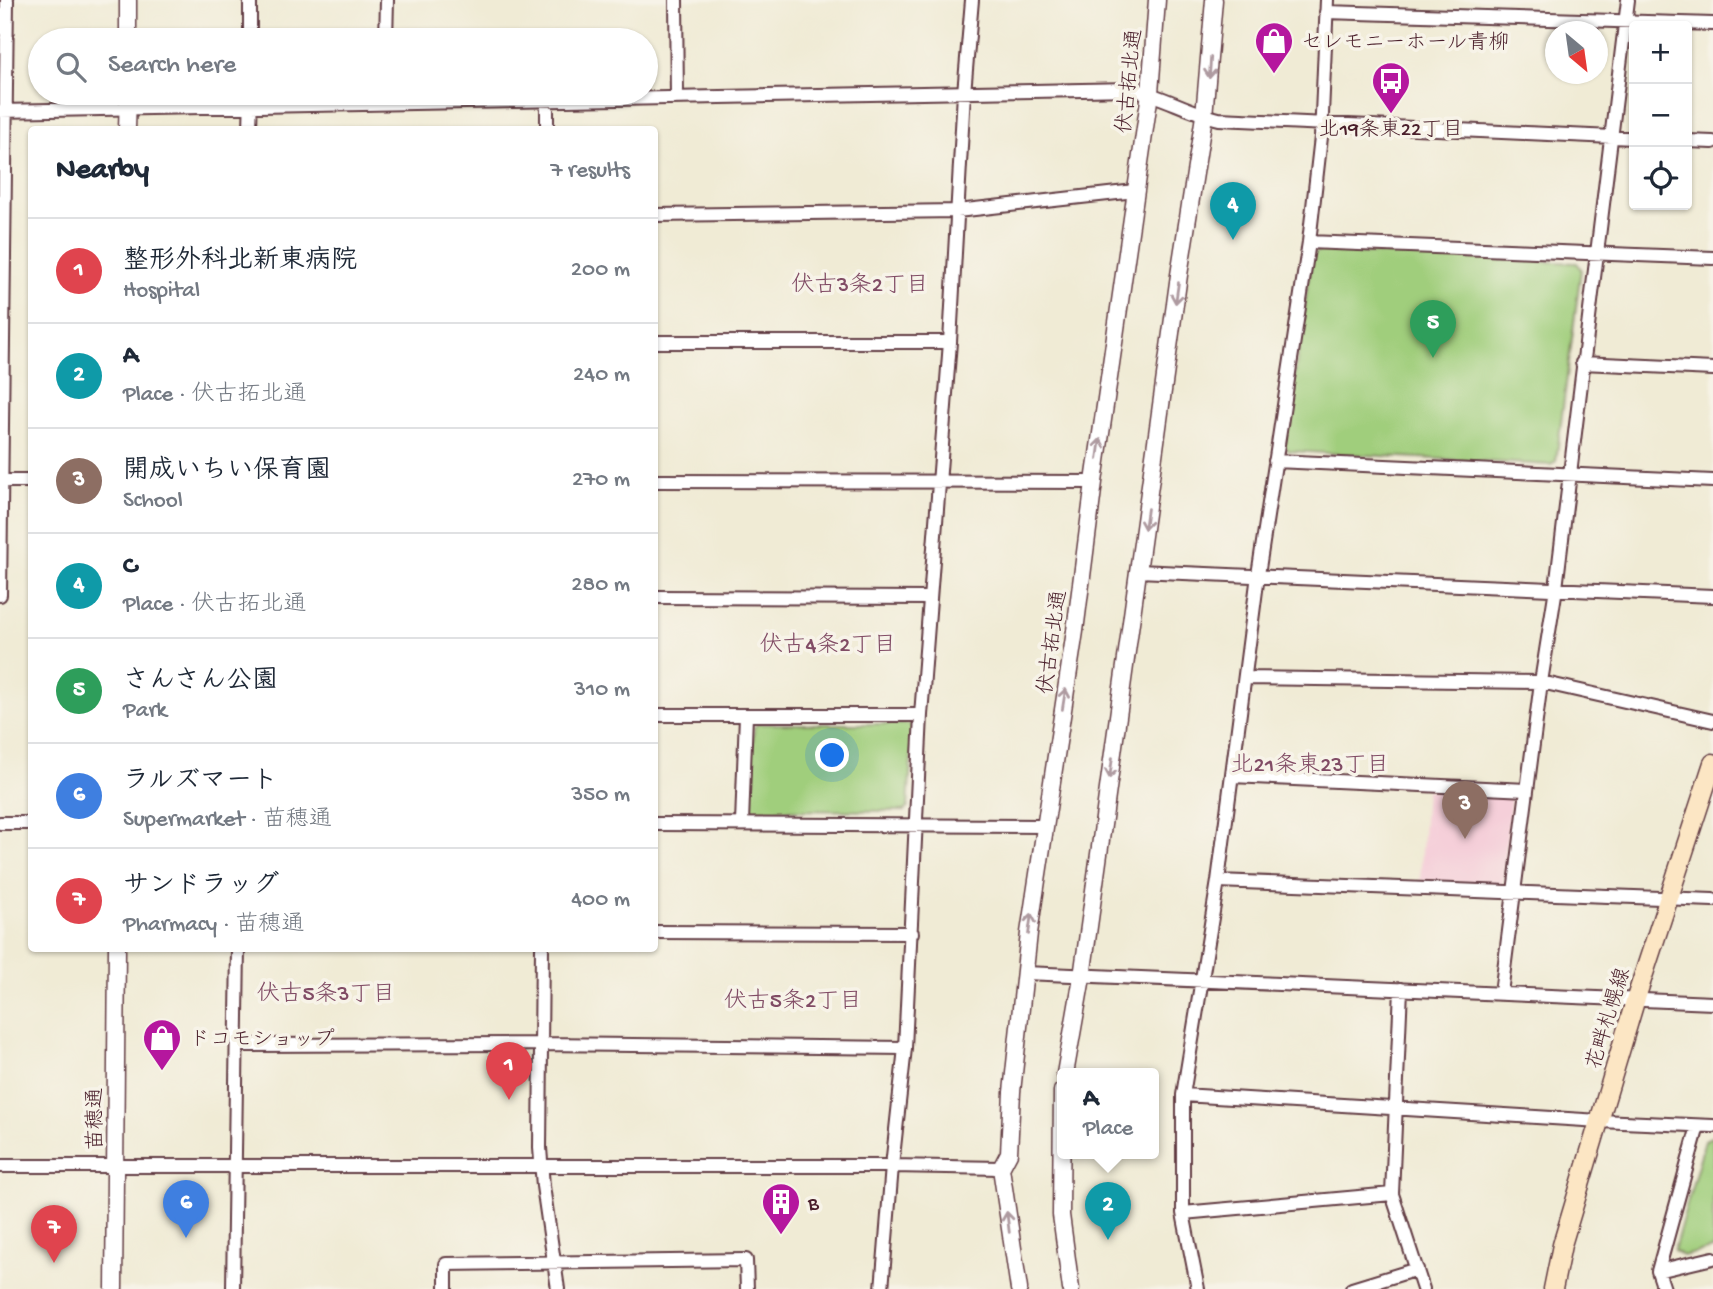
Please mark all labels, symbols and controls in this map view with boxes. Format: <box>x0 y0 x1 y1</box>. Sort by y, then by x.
shop icon: セレモニーホール青柳 <box>1253 20 1295 75</box>
north arrow <box>1545 21 1608 84</box>
map controls <box>1629 21 1692 210</box>
button: + <box>1629 21 1692 84</box>
search box <box>28 28 658 105</box>
street label: 伏古拓北通 <box>1113 28 1149 135</box>
place label: セレモニーホール青柳 <box>1301 31 1509 57</box>
icon: search <box>52 48 90 86</box>
text: Search here <box>108 51 236 82</box>
one-way arrow <box>1203 56 1216 79</box>
bus stop icon: 北19条東22丁目 <box>1370 60 1412 115</box>
button: − <box>1629 84 1692 147</box>
place label: 北19条東22丁目 <box>1319 117 1463 144</box>
button: locate <box>1629 147 1692 210</box>
text: Nearby <box>56 154 149 189</box>
text: 7 results <box>550 158 630 185</box>
pin: 4 <box>1210 182 1256 240</box>
text: 整形外科北新東病院 <box>123 247 357 278</box>
text: 1 <box>74 257 84 284</box>
text: 200 m <box>571 257 630 284</box>
district label: 伏古3条2丁目 <box>791 272 929 300</box>
text: Hospital <box>123 278 200 305</box>
one-way arrow <box>1170 281 1183 304</box>
pin: 5 <box>1410 300 1456 358</box>
text: A <box>123 342 138 373</box>
text: 2 <box>73 362 85 389</box>
text: 240 m <box>573 362 630 389</box>
text: Place · 伏古拓北通 <box>123 382 306 409</box>
one-way arrow <box>1092 439 1105 461</box>
text: 開成いちい保育園 <box>123 457 331 488</box>
text: 3 <box>73 467 85 494</box>
text: 270 m <box>572 467 630 494</box>
text: School <box>123 488 183 515</box>
one-way arrow <box>1139 507 1152 529</box>
text: C <box>123 552 137 583</box>
text: 4 <box>74 572 84 599</box>
text: 280 m <box>571 572 630 599</box>
street label: 伏古拓北通 <box>1034 589 1074 696</box>
text: Place · 伏古拓北通 <box>123 592 306 619</box>
district label: 伏古4条2丁目 <box>759 632 897 660</box>
text: さんさん公園 <box>123 667 278 698</box>
text: 5 <box>73 677 85 704</box>
text: 310 m <box>574 677 630 704</box>
one-way arrow <box>1058 688 1071 711</box>
text: Park <box>123 698 167 725</box>
your location <box>815 738 849 772</box>
district label: 北21条東23丁目 <box>1231 752 1389 780</box>
one-way arrow <box>1104 756 1117 779</box>
text: ラルズマート <box>123 767 278 798</box>
pin: 3 <box>1442 781 1488 839</box>
text: 6 <box>73 782 85 809</box>
text: 350 m <box>571 782 630 809</box>
text: Supermarket · 苗穂通 <box>123 807 332 834</box>
text: サンドラッグ <box>123 872 279 903</box>
text: 7 <box>73 887 85 914</box>
text: 400 m <box>571 887 630 914</box>
text: Pharmacy · 苗穂通 <box>123 912 304 939</box>
one-way arrow <box>1024 913 1037 936</box>
street label: 花畔札幌線 <box>1582 965 1638 1073</box>
district label: 伏古5条3丁目 <box>256 981 396 1009</box>
district label: 伏古5条2丁目 <box>724 988 862 1016</box>
shop icon: ドコモショップ <box>141 1017 183 1072</box>
place label: ドコモショップ <box>189 1028 335 1054</box>
pin: 1 <box>486 1042 532 1100</box>
popup <box>1057 1068 1159 1159</box>
text: A <box>1083 1085 1098 1116</box>
street label: 苗穂通 <box>84 1088 110 1151</box>
text: Place <box>1083 1116 1133 1143</box>
pin: 6 <box>163 1180 209 1238</box>
building icon: B <box>760 1181 802 1236</box>
pin: 2 <box>1085 1182 1131 1240</box>
place label: B <box>807 1193 820 1218</box>
pin: 7 <box>31 1205 77 1263</box>
one-way arrow <box>1001 1211 1014 1233</box>

